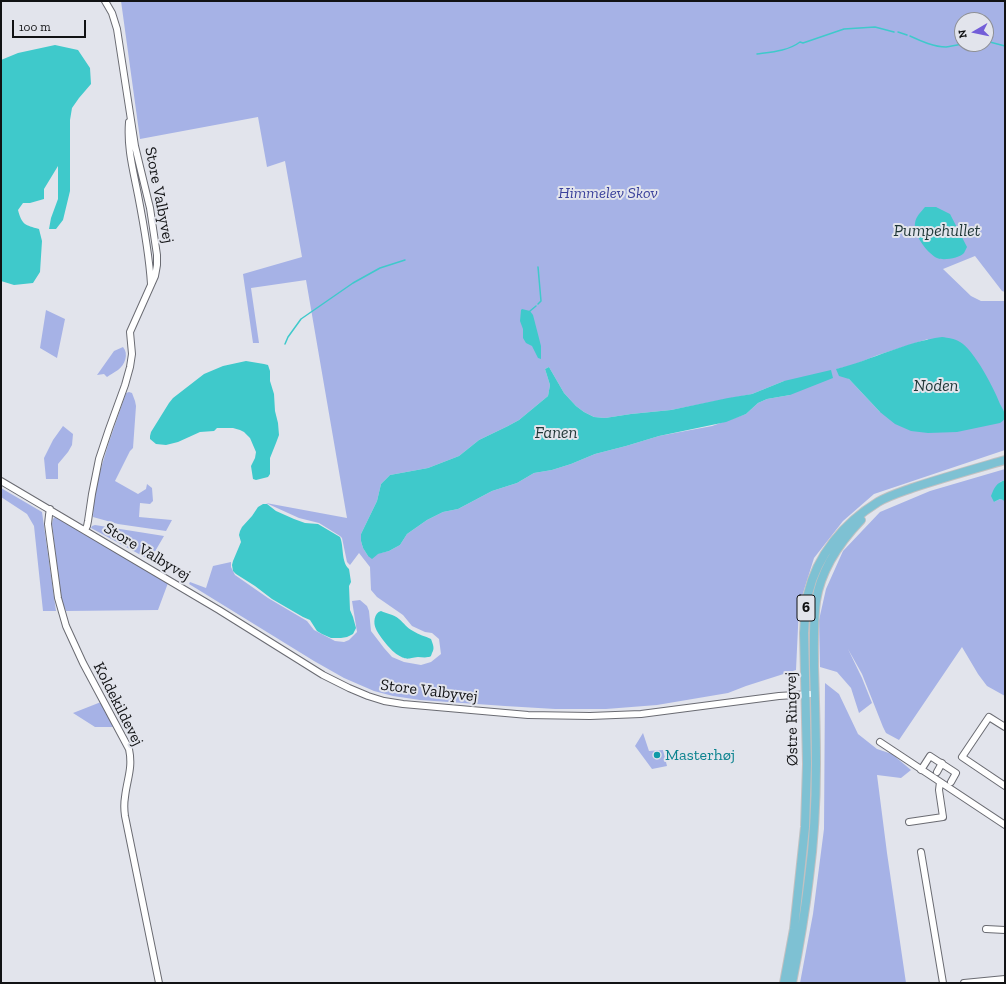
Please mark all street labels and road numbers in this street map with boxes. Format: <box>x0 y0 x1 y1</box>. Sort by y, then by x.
street label: Store Valbyvej <box>140 145 178 245</box>
street label: Store Valbyvej <box>100 519 194 585</box>
road number: 6 <box>797 595 815 621</box>
street label: Koldekildevej <box>89 659 147 749</box>
street label: Østre Ringvej <box>782 672 802 766</box>
street label: Store Valbyvej <box>379 676 479 706</box>

